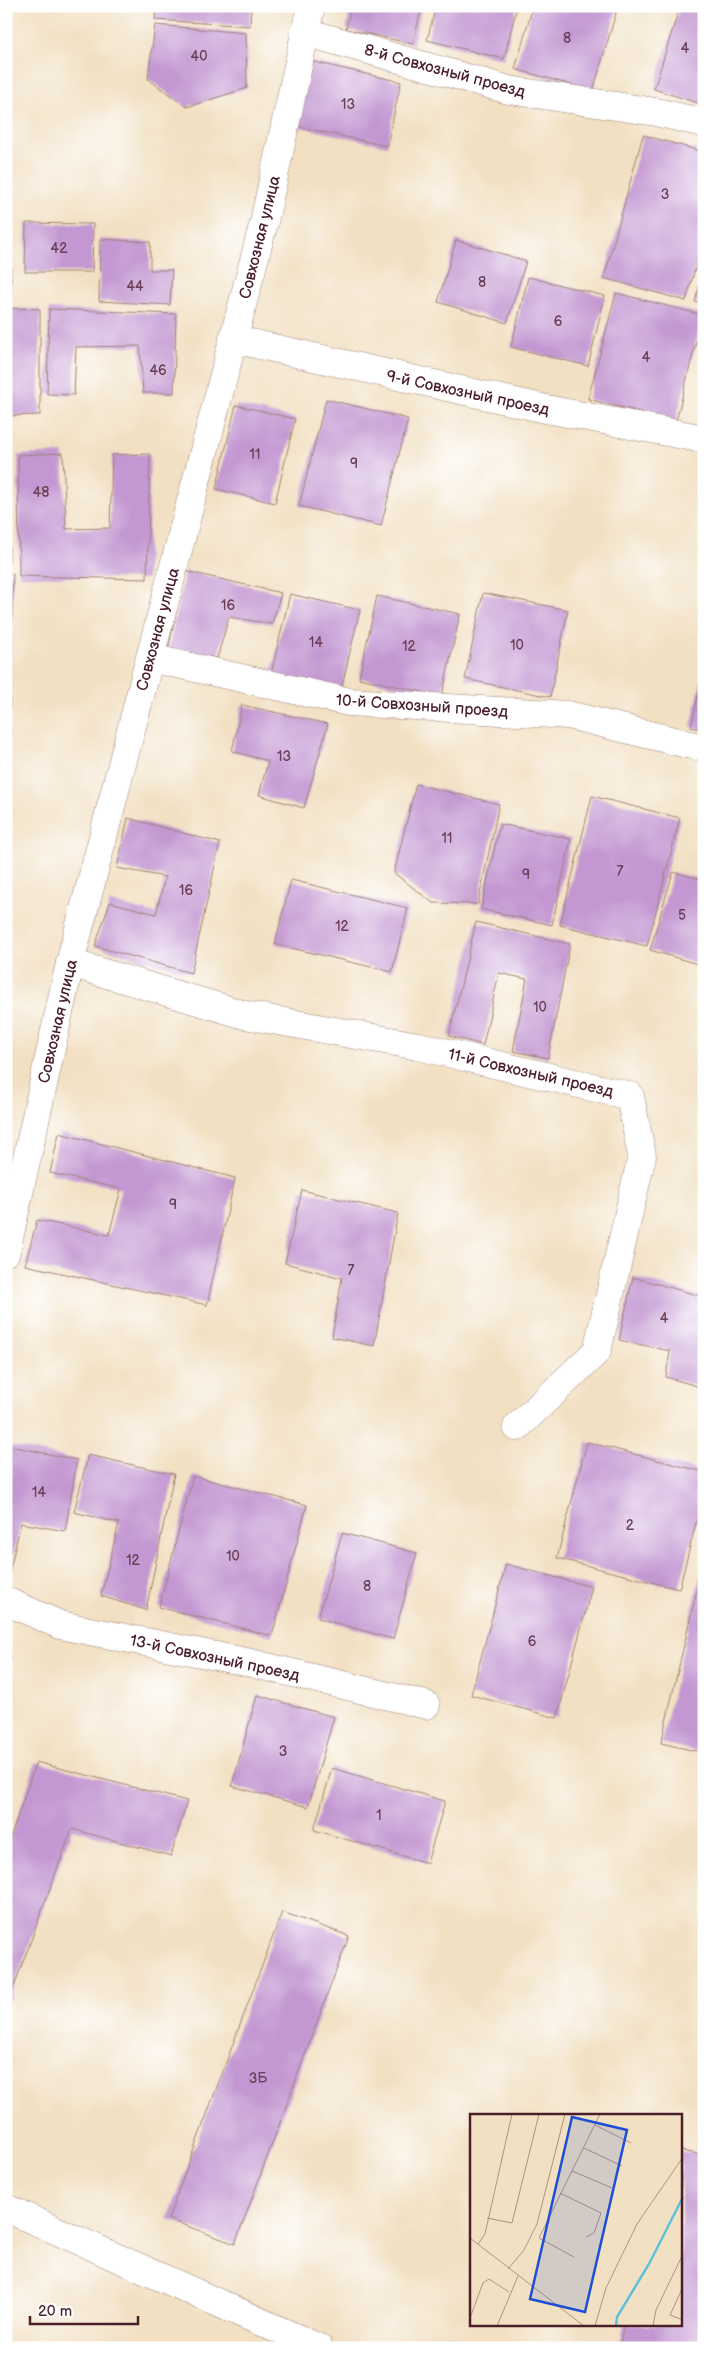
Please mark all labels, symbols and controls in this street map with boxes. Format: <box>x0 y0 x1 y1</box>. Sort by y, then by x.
house number: 8 <box>563 30 571 47</box>
house number: 4 <box>681 40 690 57</box>
street label: 8-й Совхозный проезд <box>362 41 528 102</box>
house number: 40 <box>191 48 207 65</box>
house number: 13 <box>341 96 355 113</box>
street label: Совхозная улица <box>236 173 285 301</box>
house number: 3 <box>661 186 669 203</box>
house number: 42 <box>51 240 68 257</box>
house number: 8 <box>478 274 486 291</box>
house number: 44 <box>126 278 144 295</box>
house number: 6 <box>554 313 563 330</box>
house number: 4 <box>642 349 651 366</box>
house number: 46 <box>149 362 167 379</box>
street label: 9-й Совхозный проезд <box>384 367 551 420</box>
house number: 11 <box>250 446 260 463</box>
house number: 9 <box>350 455 358 472</box>
house number: 48 <box>33 484 49 501</box>
street label: Совхозная улица <box>133 565 184 693</box>
house number: 16 <box>221 597 235 614</box>
house number: 14 <box>309 634 323 651</box>
house number: 10 <box>510 637 524 654</box>
house number: 12 <box>402 638 417 655</box>
street label: 10-й Совхозный проезд <box>335 691 509 722</box>
house number: 13 <box>277 748 291 765</box>
house number: 11 <box>442 830 452 847</box>
house number: 7 <box>617 863 624 880</box>
house number: 9 <box>522 866 530 883</box>
house number: 16 <box>179 882 193 899</box>
house number: 5 <box>678 907 686 924</box>
house number: 12 <box>335 918 350 935</box>
street label: Совхозная улица <box>35 957 82 1085</box>
house number: 10 <box>533 999 547 1016</box>
street label: 11-й Совхозный проезд <box>446 1045 615 1102</box>
house number: 9 <box>169 1196 177 1213</box>
house number: 7 <box>348 1262 355 1279</box>
house number: 4 <box>660 1310 669 1327</box>
house number: 14 <box>32 1484 46 1501</box>
house number: 2 <box>626 1517 635 1534</box>
house number: 10 <box>226 1548 240 1565</box>
house number: 12 <box>126 1552 141 1569</box>
house number: 8 <box>363 1578 371 1595</box>
street label: 13-й Совхозный проезд <box>128 1631 301 1686</box>
house number: 6 <box>528 1633 537 1650</box>
house number: 3 <box>279 1743 287 1760</box>
house number: 1 <box>376 1807 382 1824</box>
house number: 3Б <box>249 2070 267 2087</box>
inset map <box>470 2114 682 2326</box>
scale bar <box>30 2294 138 2326</box>
text: 20 m <box>38 2302 72 2321</box>

